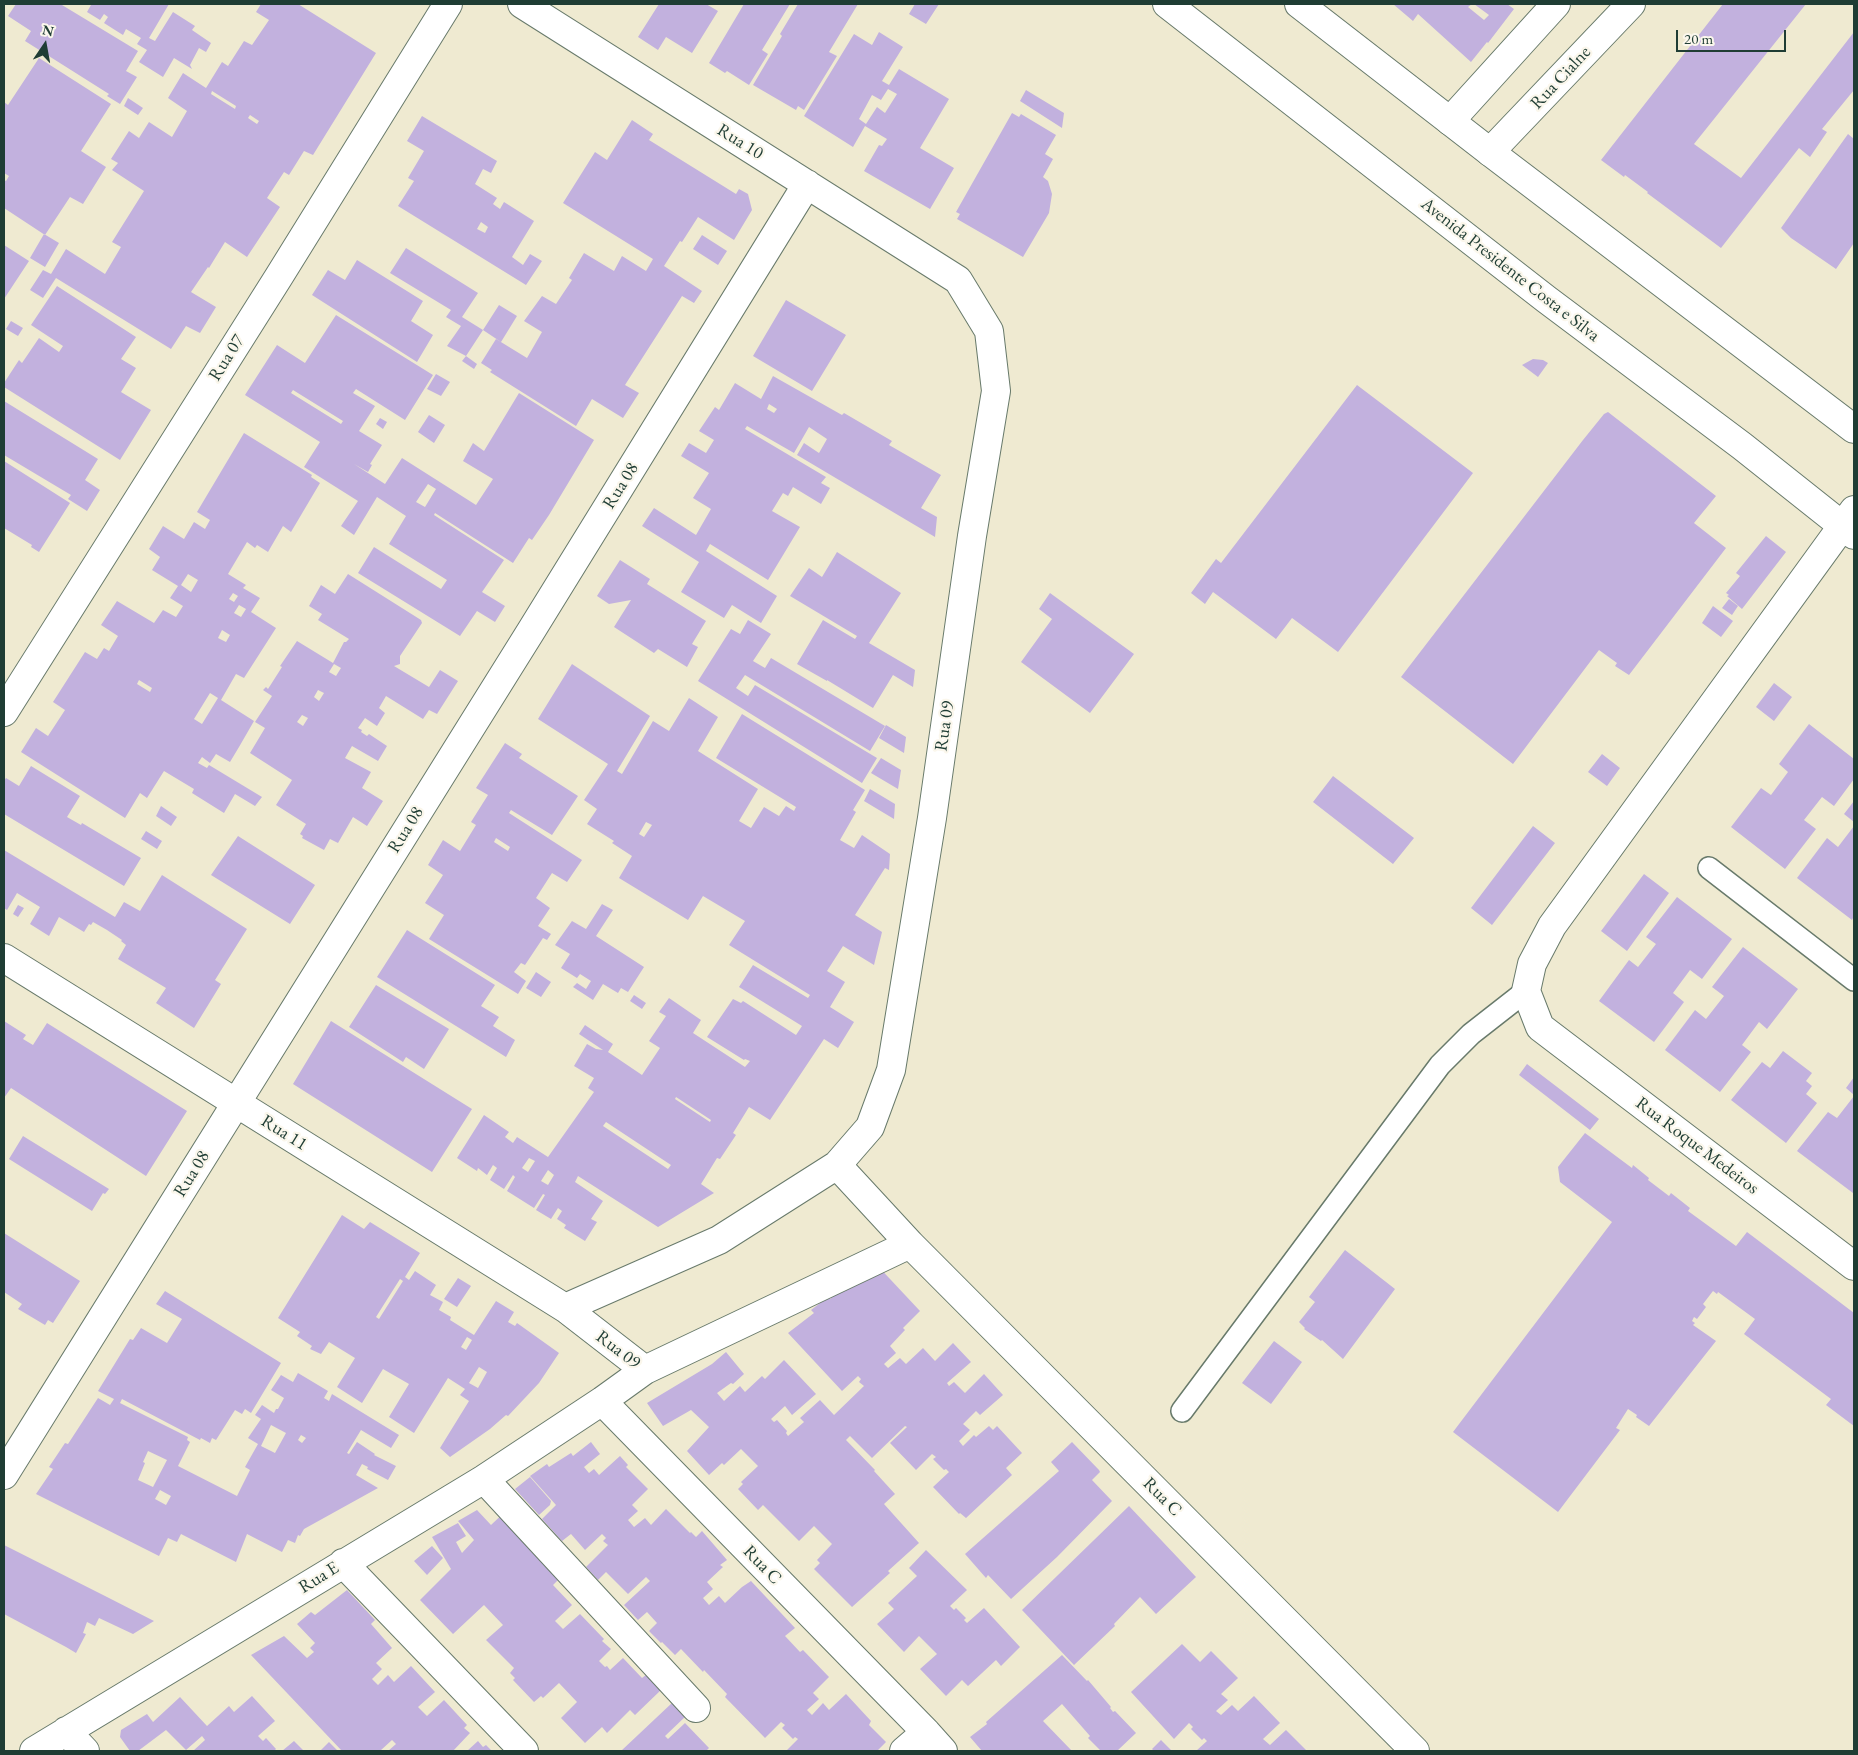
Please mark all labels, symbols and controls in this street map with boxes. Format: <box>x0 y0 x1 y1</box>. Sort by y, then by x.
north arrow <box>20 20 70 70</box>
text: N <box>41 20 56 40</box>
scale bar <box>1678 20 1788 52</box>
text: 20 m <box>1684 29 1713 48</box>
street label: Rua Cialne <box>1526 42 1596 114</box>
street label: Rua 10 <box>713 119 767 165</box>
street label: Avenida Presidente Costa e Silva <box>1416 193 1604 347</box>
street label: Rua 07 <box>204 331 250 385</box>
street label: Rua 08 <box>598 459 644 513</box>
street label: Rua 09 <box>931 700 959 752</box>
street label: Rua 08 <box>383 803 429 857</box>
street label: Rua Roque Medeiros <box>1631 1093 1763 1199</box>
street label: Rua 11 <box>257 1110 311 1156</box>
street label: Rua 08 <box>169 1147 215 1201</box>
street label: Rua 09 <box>591 1326 645 1374</box>
street label: Rua C <box>1138 1473 1186 1521</box>
street label: Rua C <box>738 1541 786 1589</box>
street label: Rua E <box>295 1557 343 1599</box>

